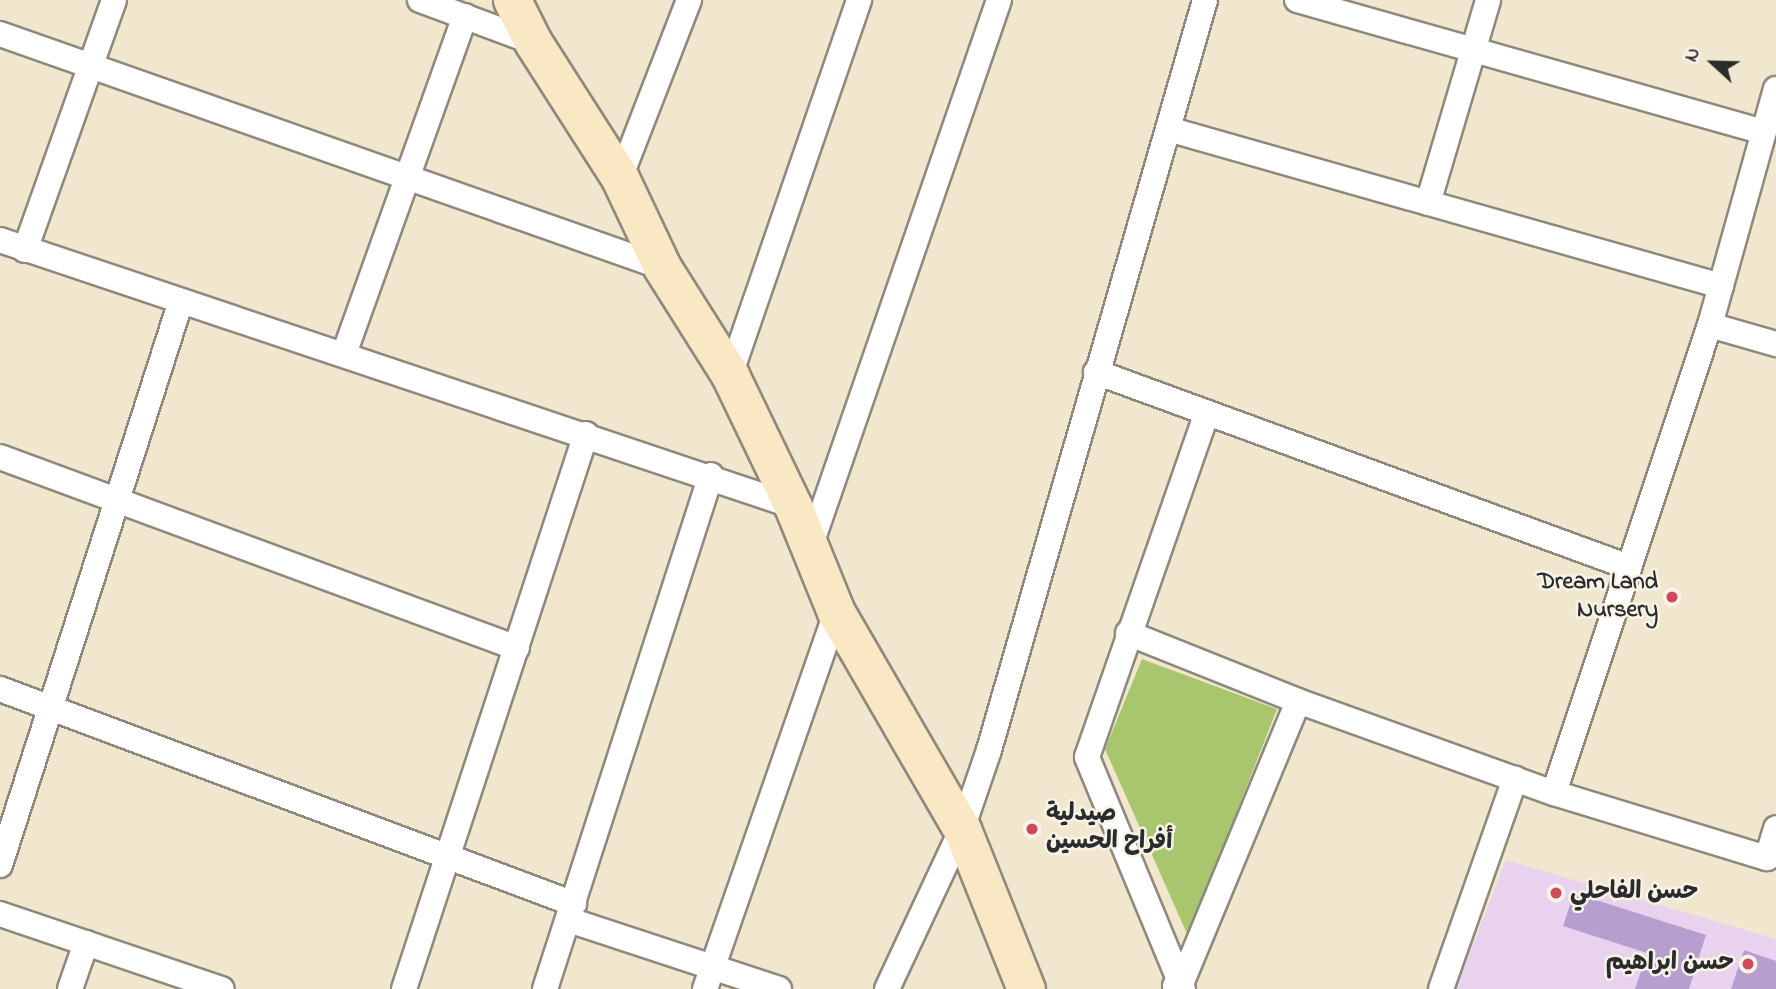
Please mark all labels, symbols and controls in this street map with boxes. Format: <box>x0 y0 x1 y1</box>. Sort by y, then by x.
north arrow <box>1678 28 1748 98</box>
text: N <box>1678 44 1708 66</box>
place label: Dream Land Nursery <box>1537 569 1658 625</box>
marker: Dream Land Nursery <box>1664 589 1680 605</box>
place label: صيدلية أفراح الحسين <box>1046 801 1172 857</box>
marker: صيدلية أفراح الحسين <box>1024 821 1040 837</box>
place label: حسن الفاحلي <box>1570 879 1698 907</box>
marker: حسن الفاحلي <box>1548 885 1564 901</box>
place label: حسن ابراهيم <box>1606 950 1734 978</box>
marker: حسن ابراهيم <box>1740 956 1756 972</box>

